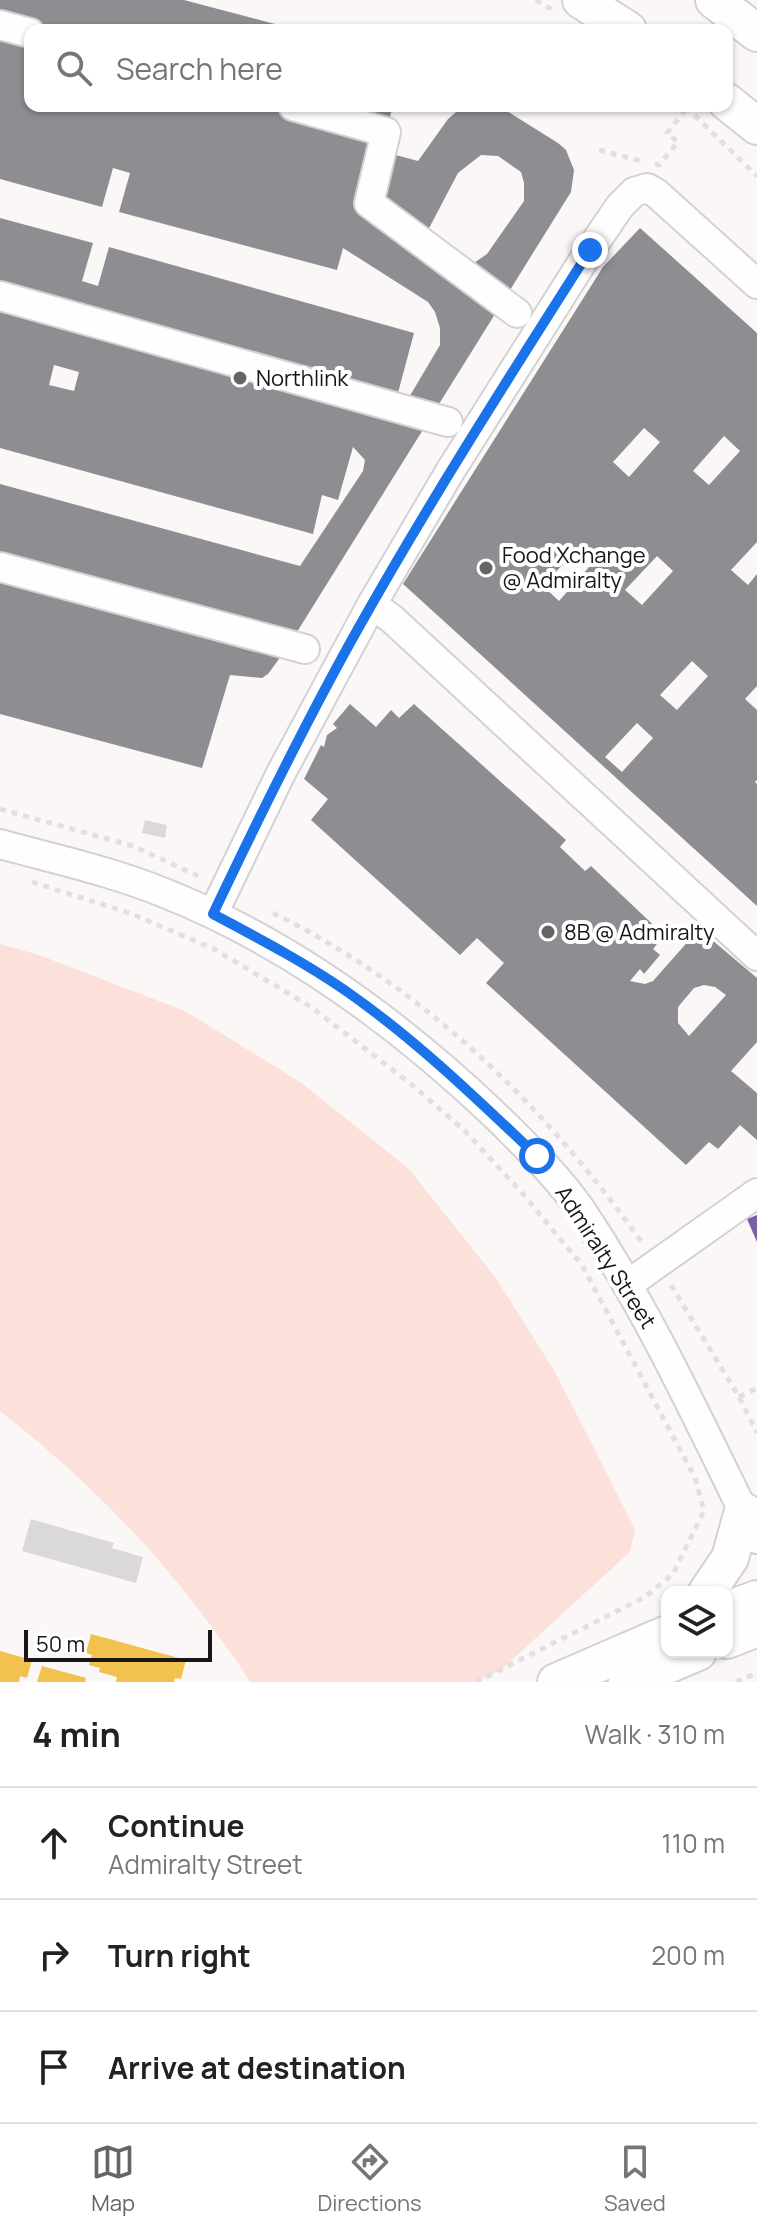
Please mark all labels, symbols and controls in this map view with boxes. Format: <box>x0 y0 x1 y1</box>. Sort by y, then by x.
search box <box>24 24 733 112</box>
icon: search <box>52 46 96 90</box>
text: Search here <box>116 48 283 89</box>
route end <box>572 232 608 268</box>
place label: Northlink <box>256 363 349 393</box>
marker: Northlink <box>231 369 249 387</box>
place label: Food Xchange @ Admiralty <box>502 540 646 595</box>
marker: Food Xchange @ Admiralty <box>477 559 495 577</box>
place label: 8B @ Admiralty <box>564 917 715 947</box>
marker: 8B @ Admiralty <box>539 923 557 941</box>
route start <box>519 1138 555 1174</box>
street label: Admiralty Street <box>549 1180 664 1334</box>
map controls <box>661 1586 733 1658</box>
button: layers <box>661 1586 733 1658</box>
scale bar <box>24 1626 212 1662</box>
text: 50 m <box>36 1629 85 1659</box>
text: 4 min <box>32 1711 121 1757</box>
text: Walk · 310 m <box>585 1716 725 1752</box>
text: Continue <box>108 1805 244 1846</box>
icon: ahead <box>32 1821 76 1865</box>
text: 110 m <box>662 1825 725 1861</box>
text: Admiralty Street <box>108 1846 303 1882</box>
icon: right <box>32 1933 76 1977</box>
text: Turn right <box>108 1935 251 1976</box>
text: 200 m <box>651 1937 725 1973</box>
icon: arrive <box>32 2045 76 2089</box>
text: Arrive at destination <box>108 2047 406 2088</box>
tab: Map <box>91 2140 135 2218</box>
tab: Directions <box>317 2140 422 2218</box>
tab: Saved <box>604 2140 666 2218</box>

